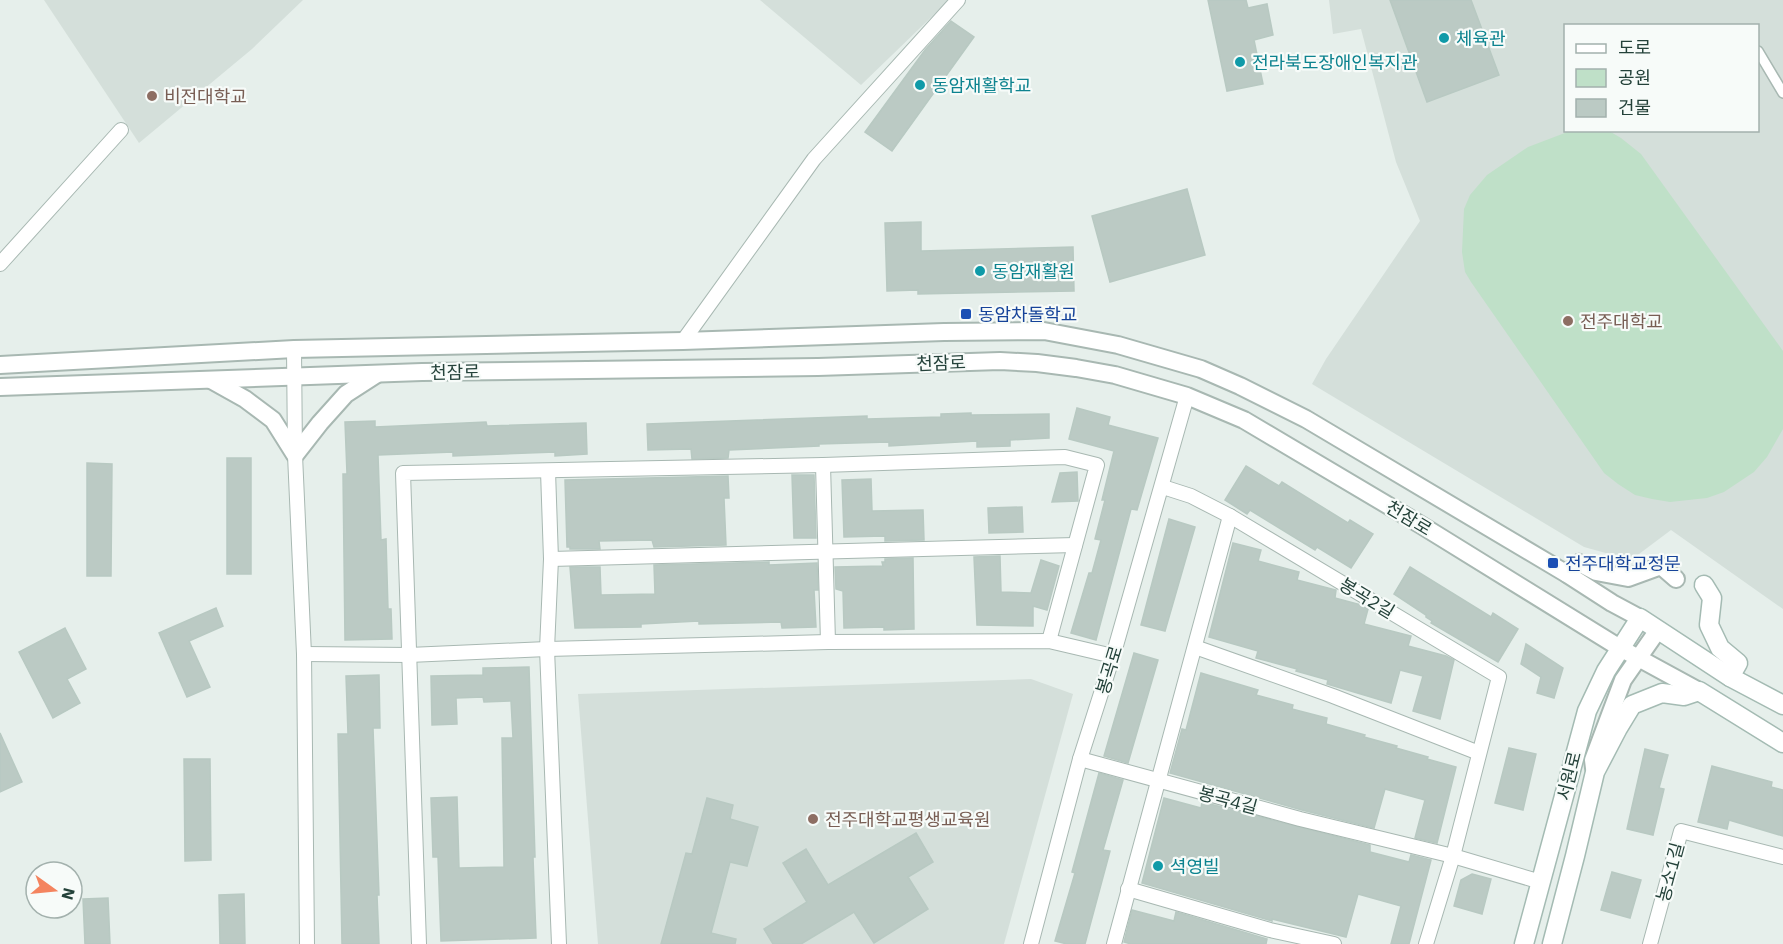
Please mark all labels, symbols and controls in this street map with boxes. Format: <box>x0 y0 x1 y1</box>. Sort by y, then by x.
legend <box>1564 24 1759 132</box>
place label: 체육관 <box>1456 27 1506 50</box>
marker: 체육관 <box>1437 31 1451 45</box>
text: 도로 <box>1618 36 1651 59</box>
place label: 전라북도장애인복지관 <box>1252 51 1418 74</box>
marker: 전라북도장애인복지관 <box>1233 55 1247 69</box>
text: 공원 <box>1618 66 1651 89</box>
place label: 동암재활학교 <box>932 74 1031 97</box>
marker: 동암재활학교 <box>913 78 927 92</box>
place label: 비전대학교 <box>164 85 247 108</box>
marker: 비전대학교 <box>145 89 159 103</box>
text: 건물 <box>1618 96 1651 119</box>
place label: 동암재활원 <box>992 260 1075 283</box>
marker: 동암재활원 <box>973 264 987 278</box>
place label: 동암차돌학교 <box>978 303 1077 326</box>
marker: 동암차돌학교 <box>959 307 973 321</box>
place label: 전주대학교 <box>1580 310 1663 333</box>
marker: 전주대학교 <box>1561 314 1575 328</box>
street label: 천잠로 <box>916 351 966 375</box>
street label: 천잠로 <box>430 360 480 384</box>
street label: 천잠로 <box>1382 495 1436 541</box>
place label: 전주대학교정문 <box>1565 552 1681 575</box>
marker: 전주대학교정문 <box>1546 556 1560 570</box>
street label: 봉곡2길 <box>1335 573 1399 623</box>
street label: 봉곡로 <box>1091 643 1127 697</box>
street label: 서원로 <box>1552 749 1586 803</box>
street label: 봉곡4길 <box>1196 781 1260 819</box>
place label: 전주대학교평생교육원 <box>825 808 991 831</box>
marker: 전주대학교평생교육원 <box>806 812 820 826</box>
street label: 농소1길 <box>1651 840 1689 904</box>
place label: 셕영빌 <box>1170 855 1220 878</box>
marker: 셕영빌 <box>1151 859 1165 873</box>
north arrow <box>24 860 84 920</box>
text: N <box>57 886 80 902</box>

